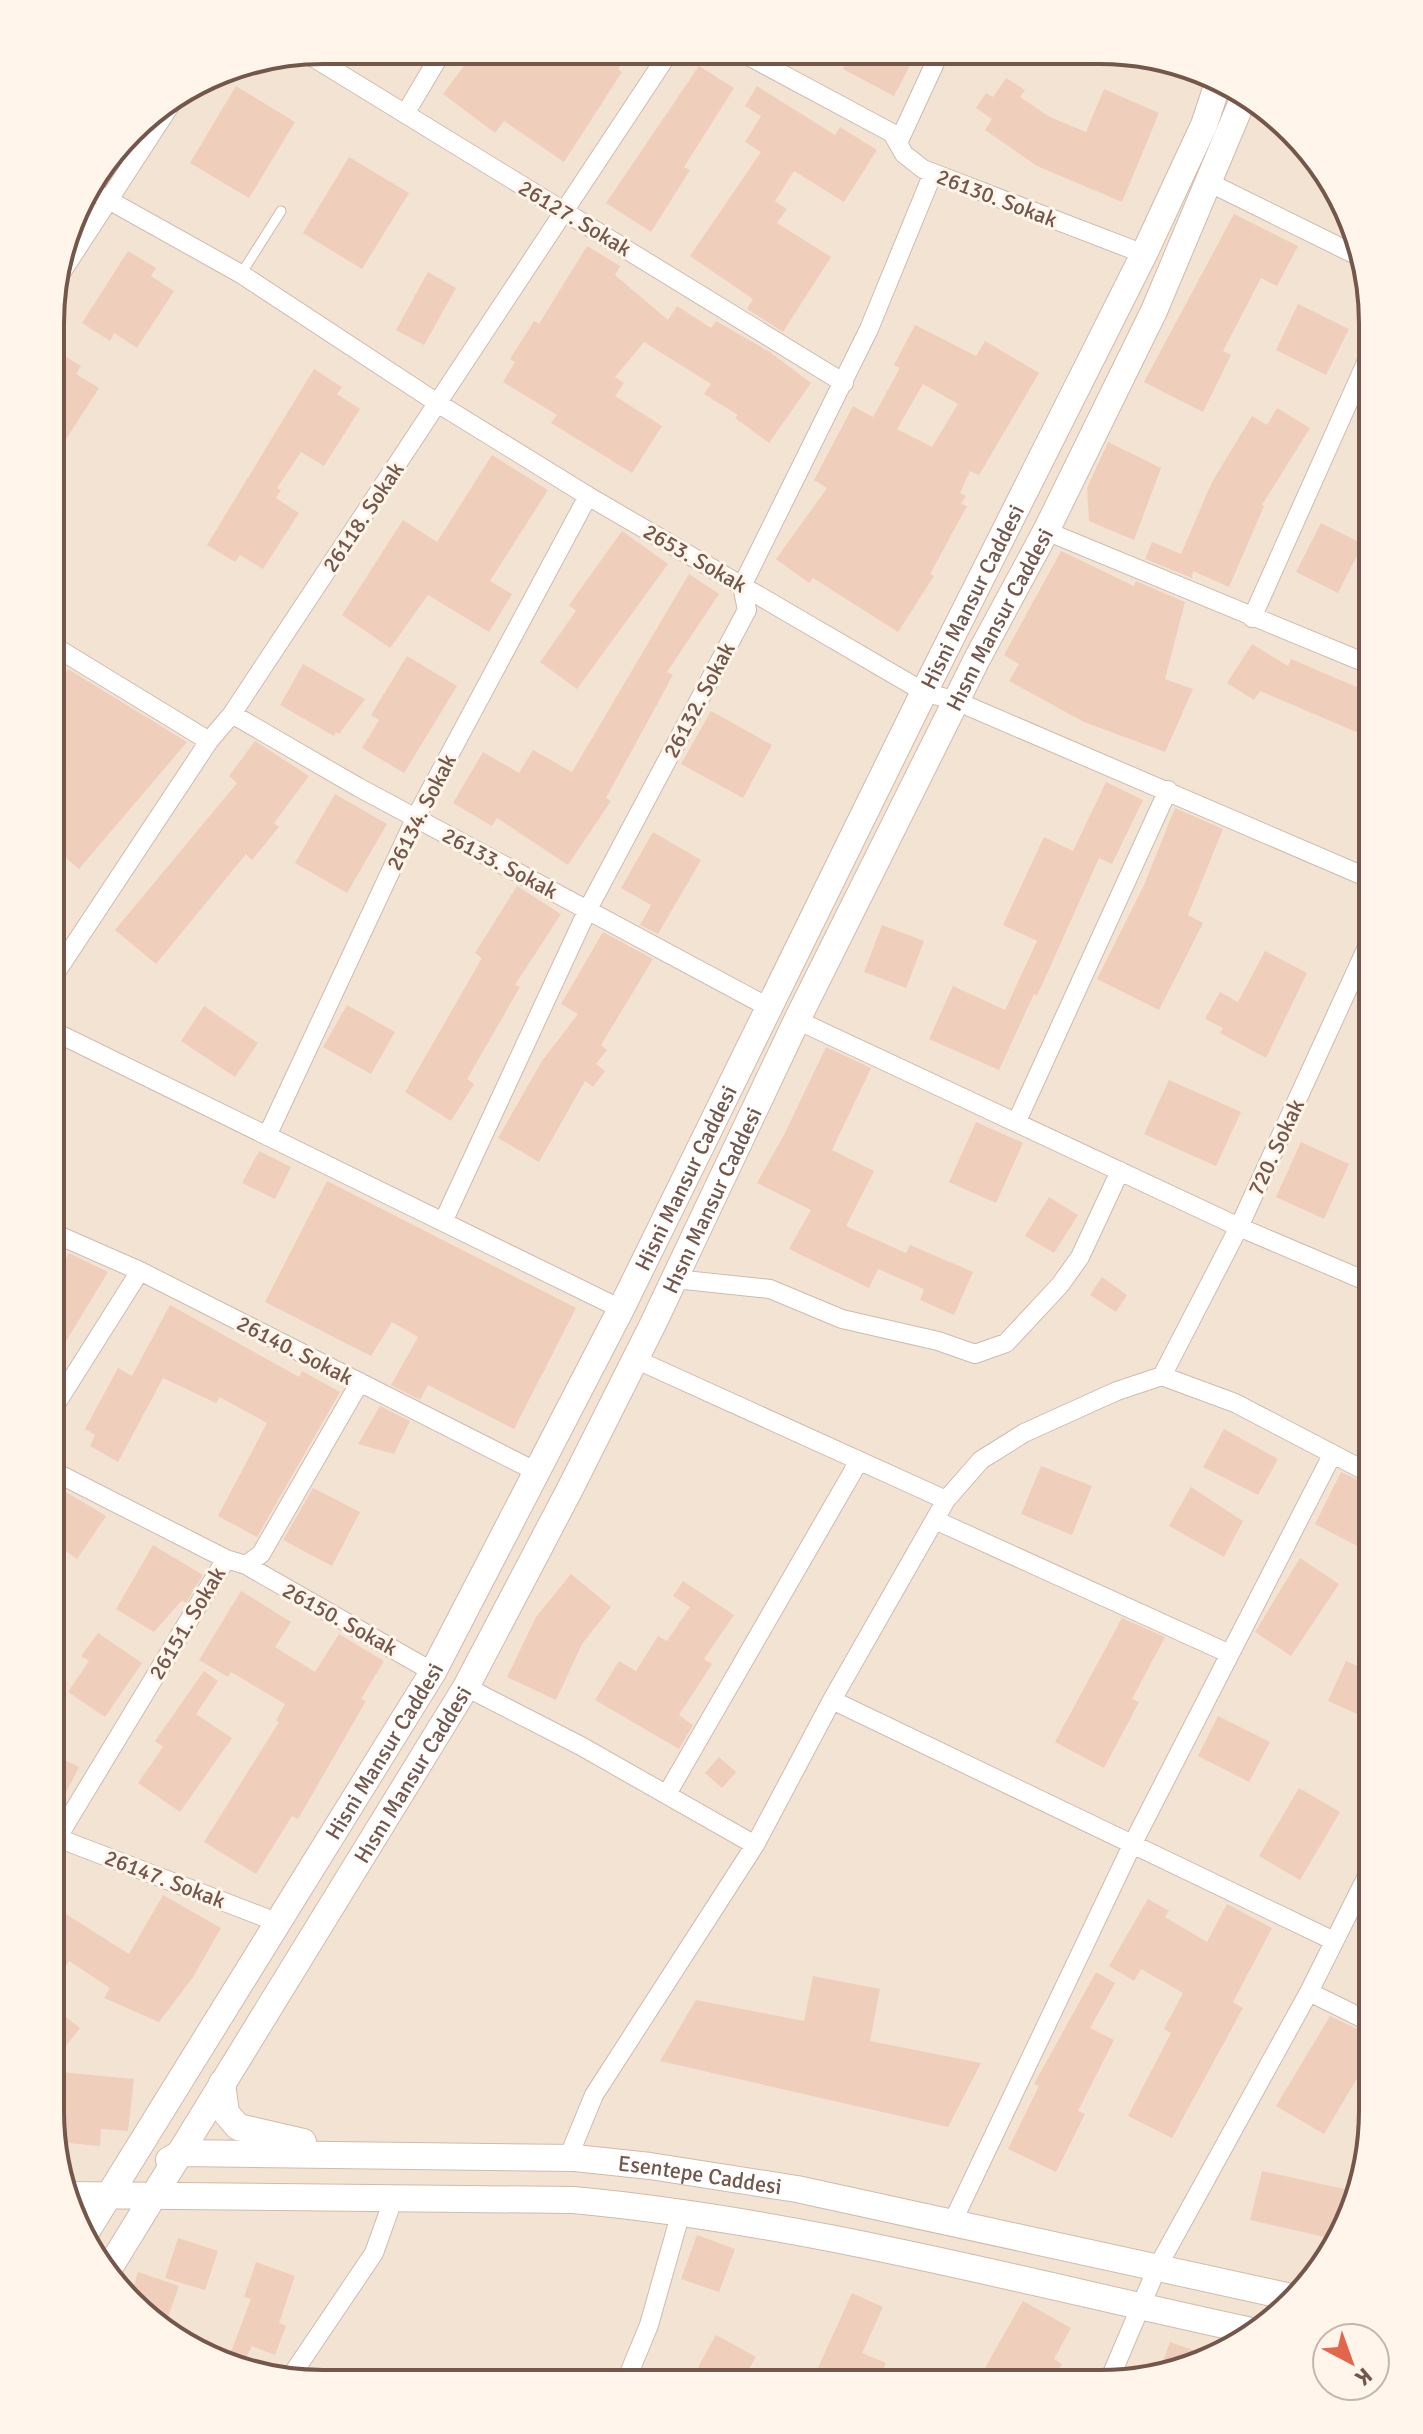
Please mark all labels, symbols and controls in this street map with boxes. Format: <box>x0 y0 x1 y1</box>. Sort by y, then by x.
street label: 26130. Sokak <box>933 163 1061 233</box>
street label: 26127. Sokak <box>514 174 636 262</box>
street label: 26118. Sokak <box>316 457 410 577</box>
street label: Hisni Mansur Caddesi <box>914 500 1030 693</box>
street label: 2653. Sokak <box>638 518 752 598</box>
street label: Hısnı Mansur Caddesi <box>940 523 1059 715</box>
street label: 26132. Sokak <box>657 638 741 762</box>
street label: 26134. Sokak <box>380 749 462 875</box>
street label: 26133. Sokak <box>438 821 562 905</box>
street label: Hisni Mansur Caddesi <box>629 1081 742 1275</box>
street label: 720. Sokak <box>1242 1095 1310 1199</box>
street label: Hısnı Mansur Caddesi <box>656 1103 767 1298</box>
street label: 26140. Sokak <box>232 1309 358 1391</box>
street label: 26151. Sokak <box>143 1562 231 1684</box>
street label: 26150. Sokak <box>278 1576 402 1662</box>
street label: Hisni Mansur Caddesi <box>319 1658 449 1845</box>
street label: Hısnı Mansur Caddesi <box>348 1681 477 1868</box>
street label: 26147. Sokak <box>101 1844 229 1914</box>
street label: Esentepe Caddesi <box>617 2149 784 2200</box>
north arrow <box>1311 2322 1391 2402</box>
text: K <box>1350 2362 1378 2392</box>

